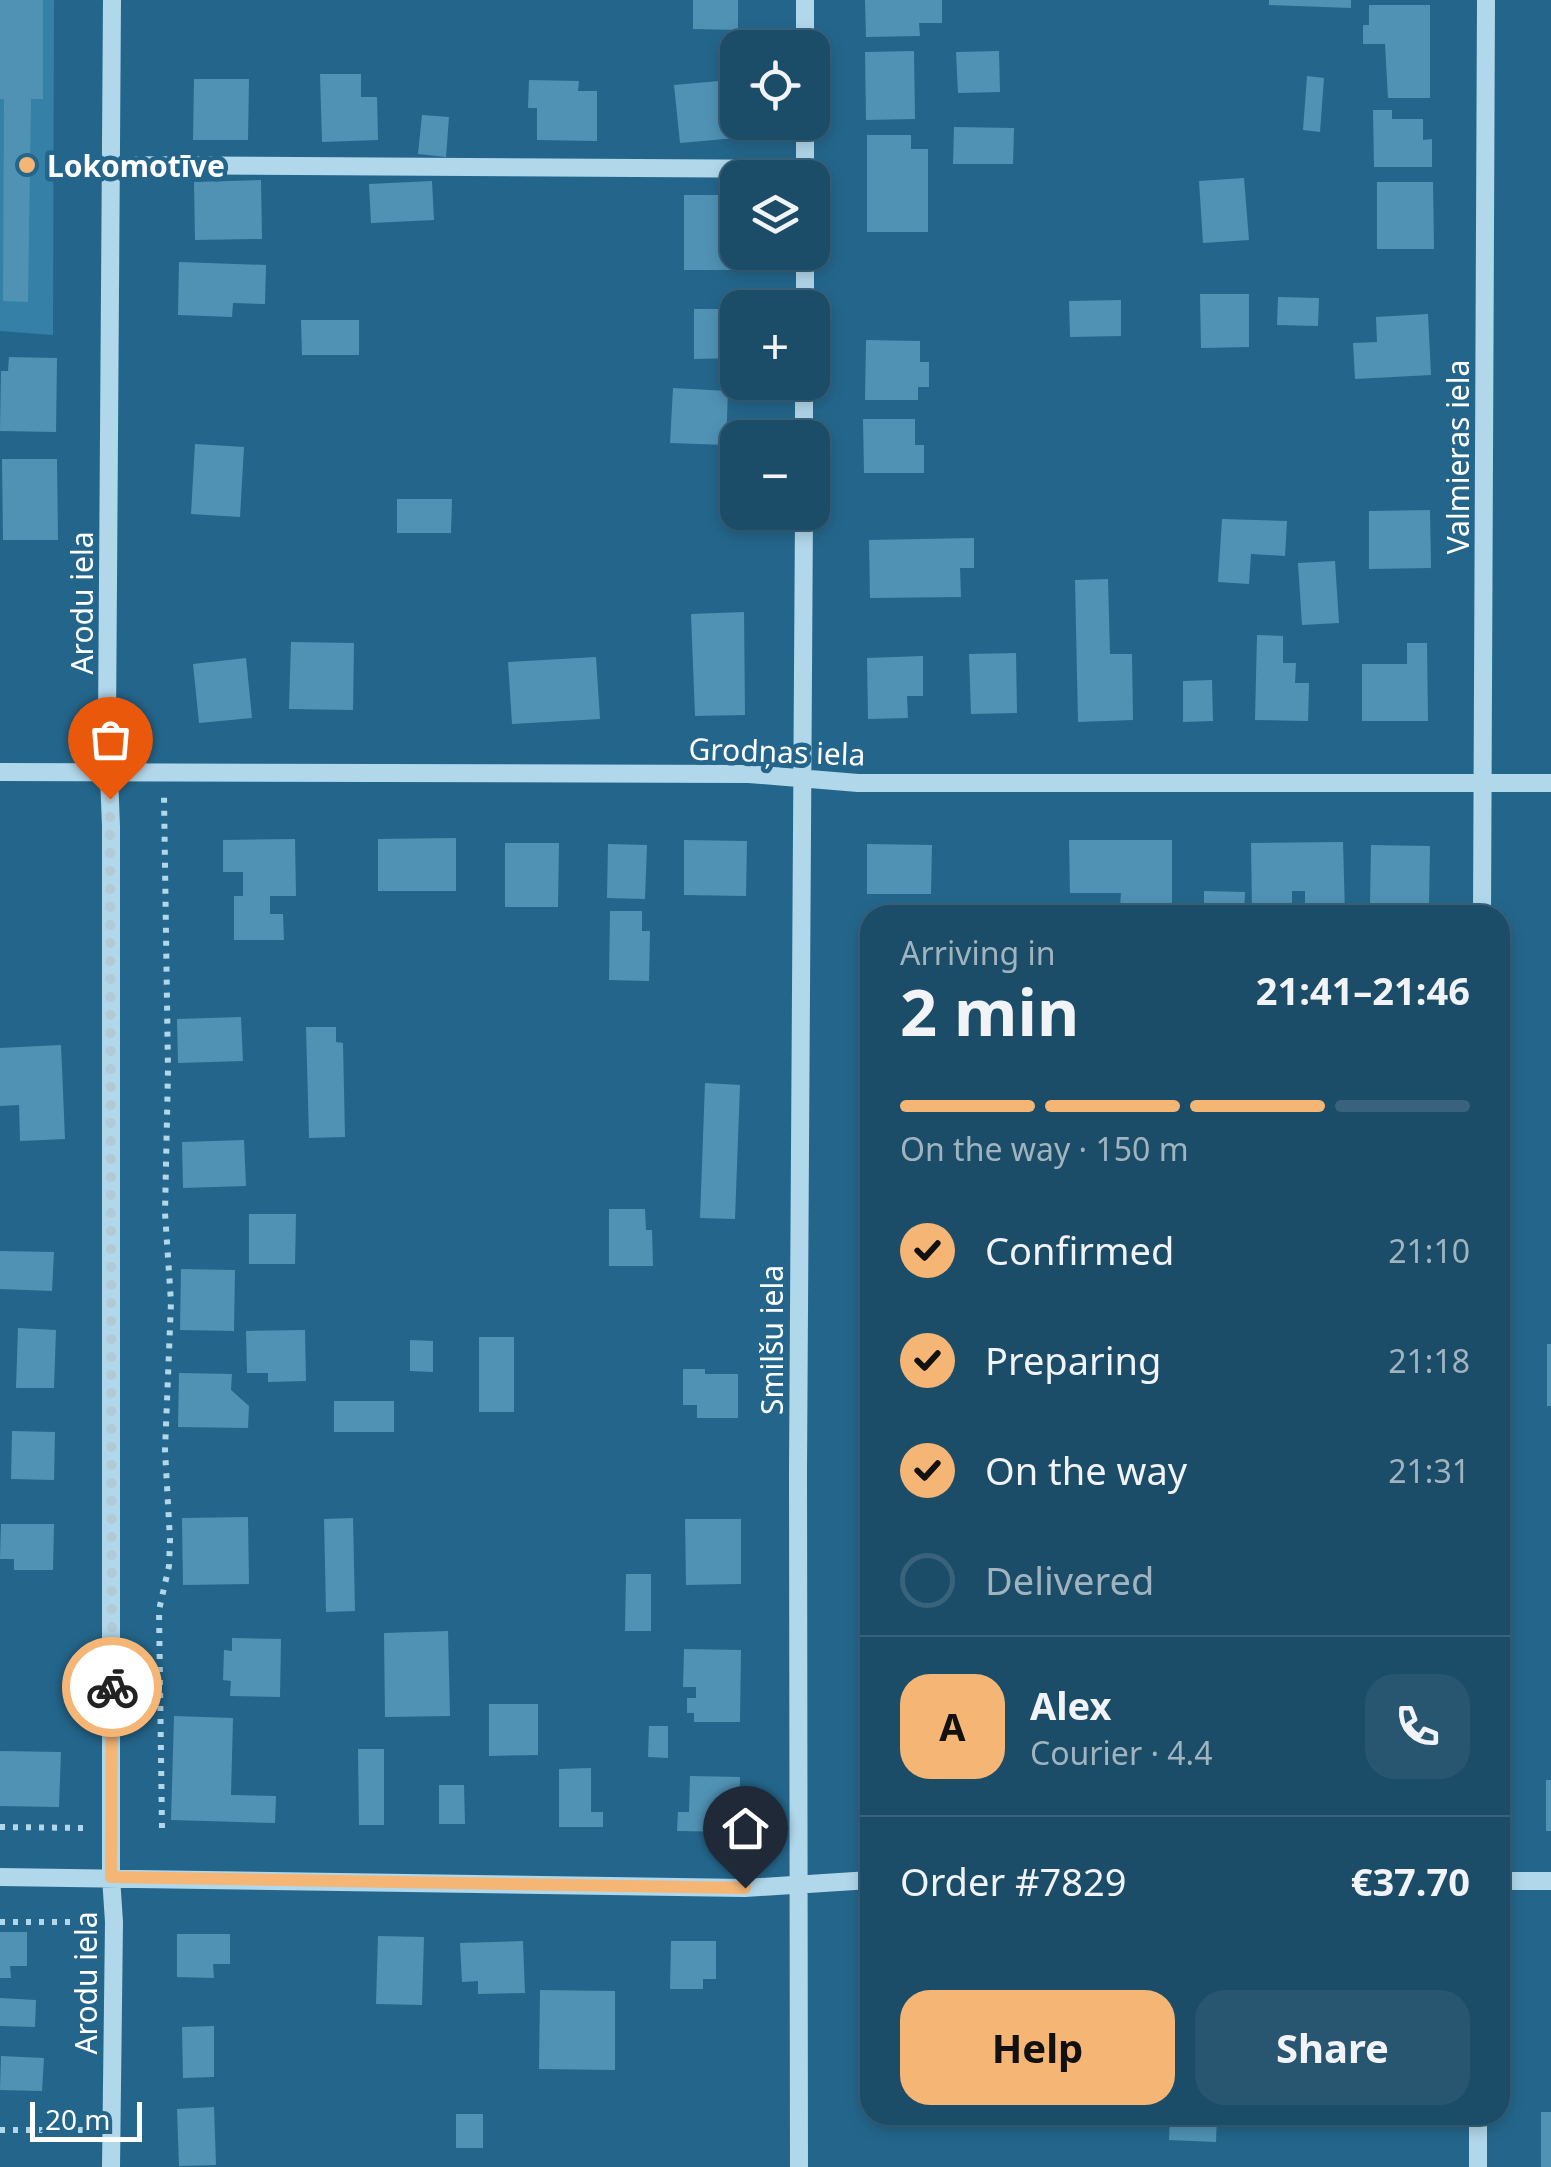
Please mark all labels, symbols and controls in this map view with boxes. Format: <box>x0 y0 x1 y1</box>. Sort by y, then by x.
map controls <box>720 30 830 530</box>
button: locate <box>720 30 830 140</box>
place label: Lokomotīve <box>47 145 225 186</box>
marker: Lokomotīve <box>16 154 38 176</box>
button: layers <box>720 160 830 270</box>
button: + <box>720 290 830 400</box>
street label: Valmieras iela <box>1437 360 1478 554</box>
button: − <box>720 420 830 530</box>
street label: Arodu iela <box>61 531 102 675</box>
pin <box>68 697 153 800</box>
icon: bag <box>83 712 138 767</box>
street label: Grodņas iela <box>688 727 866 775</box>
text: Arriving in <box>900 931 1055 974</box>
text: 21:41–21:46 <box>1256 964 1470 1016</box>
text: 2 min <box>900 967 1079 1055</box>
text: On the way · 150 m <box>900 1127 1189 1170</box>
icon: check <box>900 1223 955 1278</box>
text: Confirmed <box>985 1224 1174 1276</box>
text: 21:10 <box>1388 1229 1470 1272</box>
street label: Smilšu iela <box>751 1265 792 1415</box>
icon: check <box>900 1333 955 1388</box>
text: Preparing <box>985 1334 1161 1386</box>
text: 21:18 <box>1388 1339 1470 1382</box>
icon: check <box>900 1443 955 1498</box>
text: On the way <box>985 1444 1187 1496</box>
text: 21:31 <box>1388 1449 1470 1492</box>
text: Delivered <box>985 1554 1154 1606</box>
courier <box>62 1637 162 1737</box>
icon: bike <box>85 1660 140 1715</box>
button: phone <box>1365 1674 1470 1779</box>
text: Alex <box>1030 1679 1112 1731</box>
text: A <box>939 1700 966 1752</box>
text: Courier · 4.4 <box>1030 1731 1213 1774</box>
pin <box>703 1786 788 1889</box>
icon: home <box>718 1801 773 1856</box>
text: Order #7829 <box>900 1855 1126 1907</box>
text: €37.70 <box>1351 1855 1470 1907</box>
street label: Arodu iela <box>65 1911 106 2055</box>
button: Help <box>900 1990 1175 2105</box>
button: Share <box>1195 1990 1470 2105</box>
scale bar <box>30 2097 142 2142</box>
text: 20 m <box>45 2100 111 2138</box>

